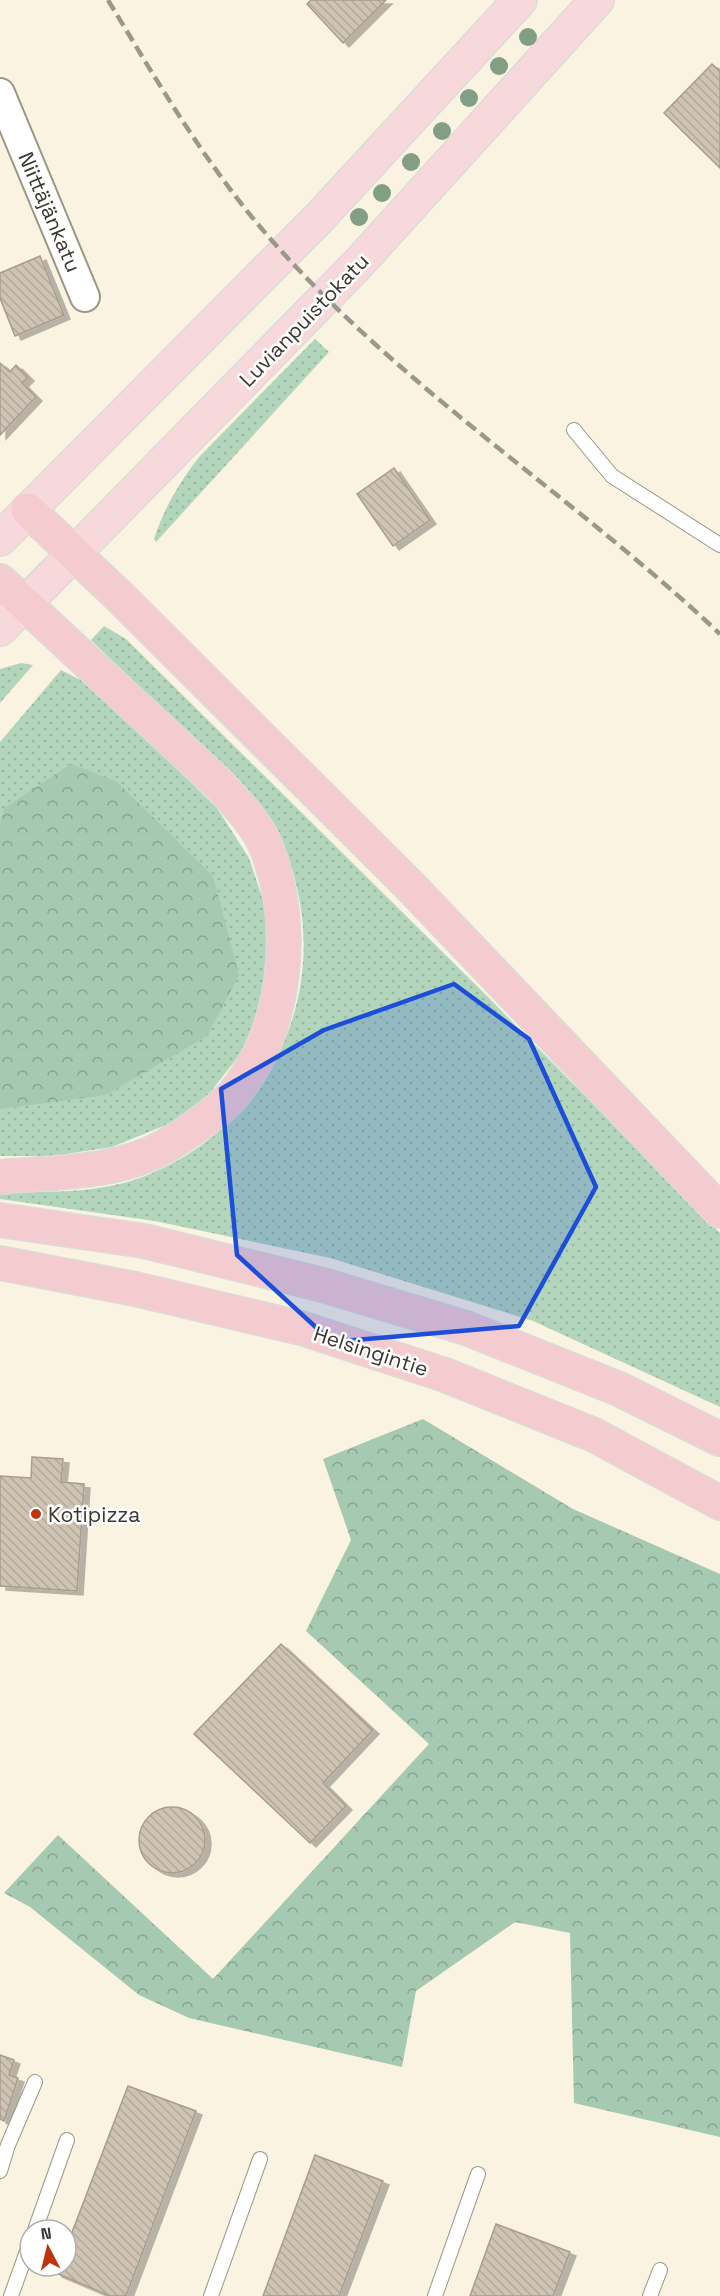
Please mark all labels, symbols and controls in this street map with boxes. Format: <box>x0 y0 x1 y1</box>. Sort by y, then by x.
street label: Niittäjänkatu <box>13 148 87 276</box>
street label: Luvianpuistokatu <box>233 248 375 392</box>
street label: Helsingintie <box>310 1320 432 1382</box>
place label: Kotipizza <box>48 1501 140 1528</box>
marker: Kotipizza <box>29 1507 43 1521</box>
north arrow <box>18 2218 78 2278</box>
text: N <box>40 2223 53 2245</box>

